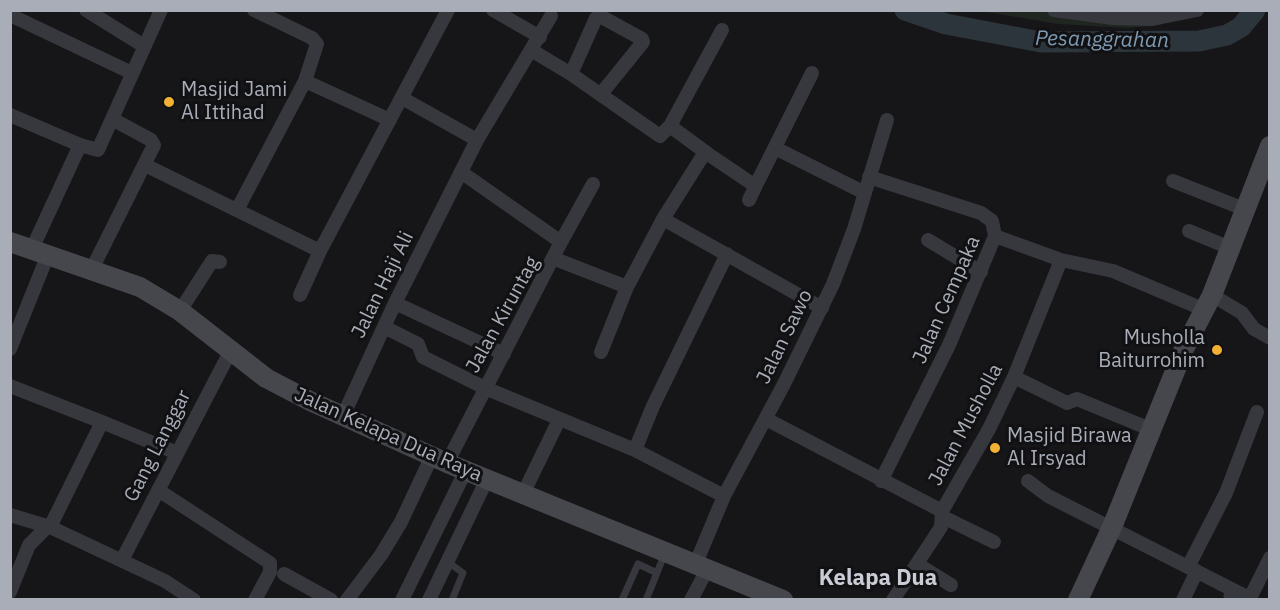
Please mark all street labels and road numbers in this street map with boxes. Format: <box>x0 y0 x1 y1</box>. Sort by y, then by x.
street label: Jalan Haji Ali <box>347 228 419 342</box>
street label: Jalan Cempaka <box>908 232 986 368</box>
street label: Jalan Kiruntag <box>461 253 545 377</box>
street label: Jalan Sawo <box>752 286 818 388</box>
street label: Jalan Musholla <box>924 360 1008 490</box>
street label: Jalan Kelapa Dua Raya <box>290 383 486 487</box>
street label: Gang Langgar <box>120 386 196 506</box>

